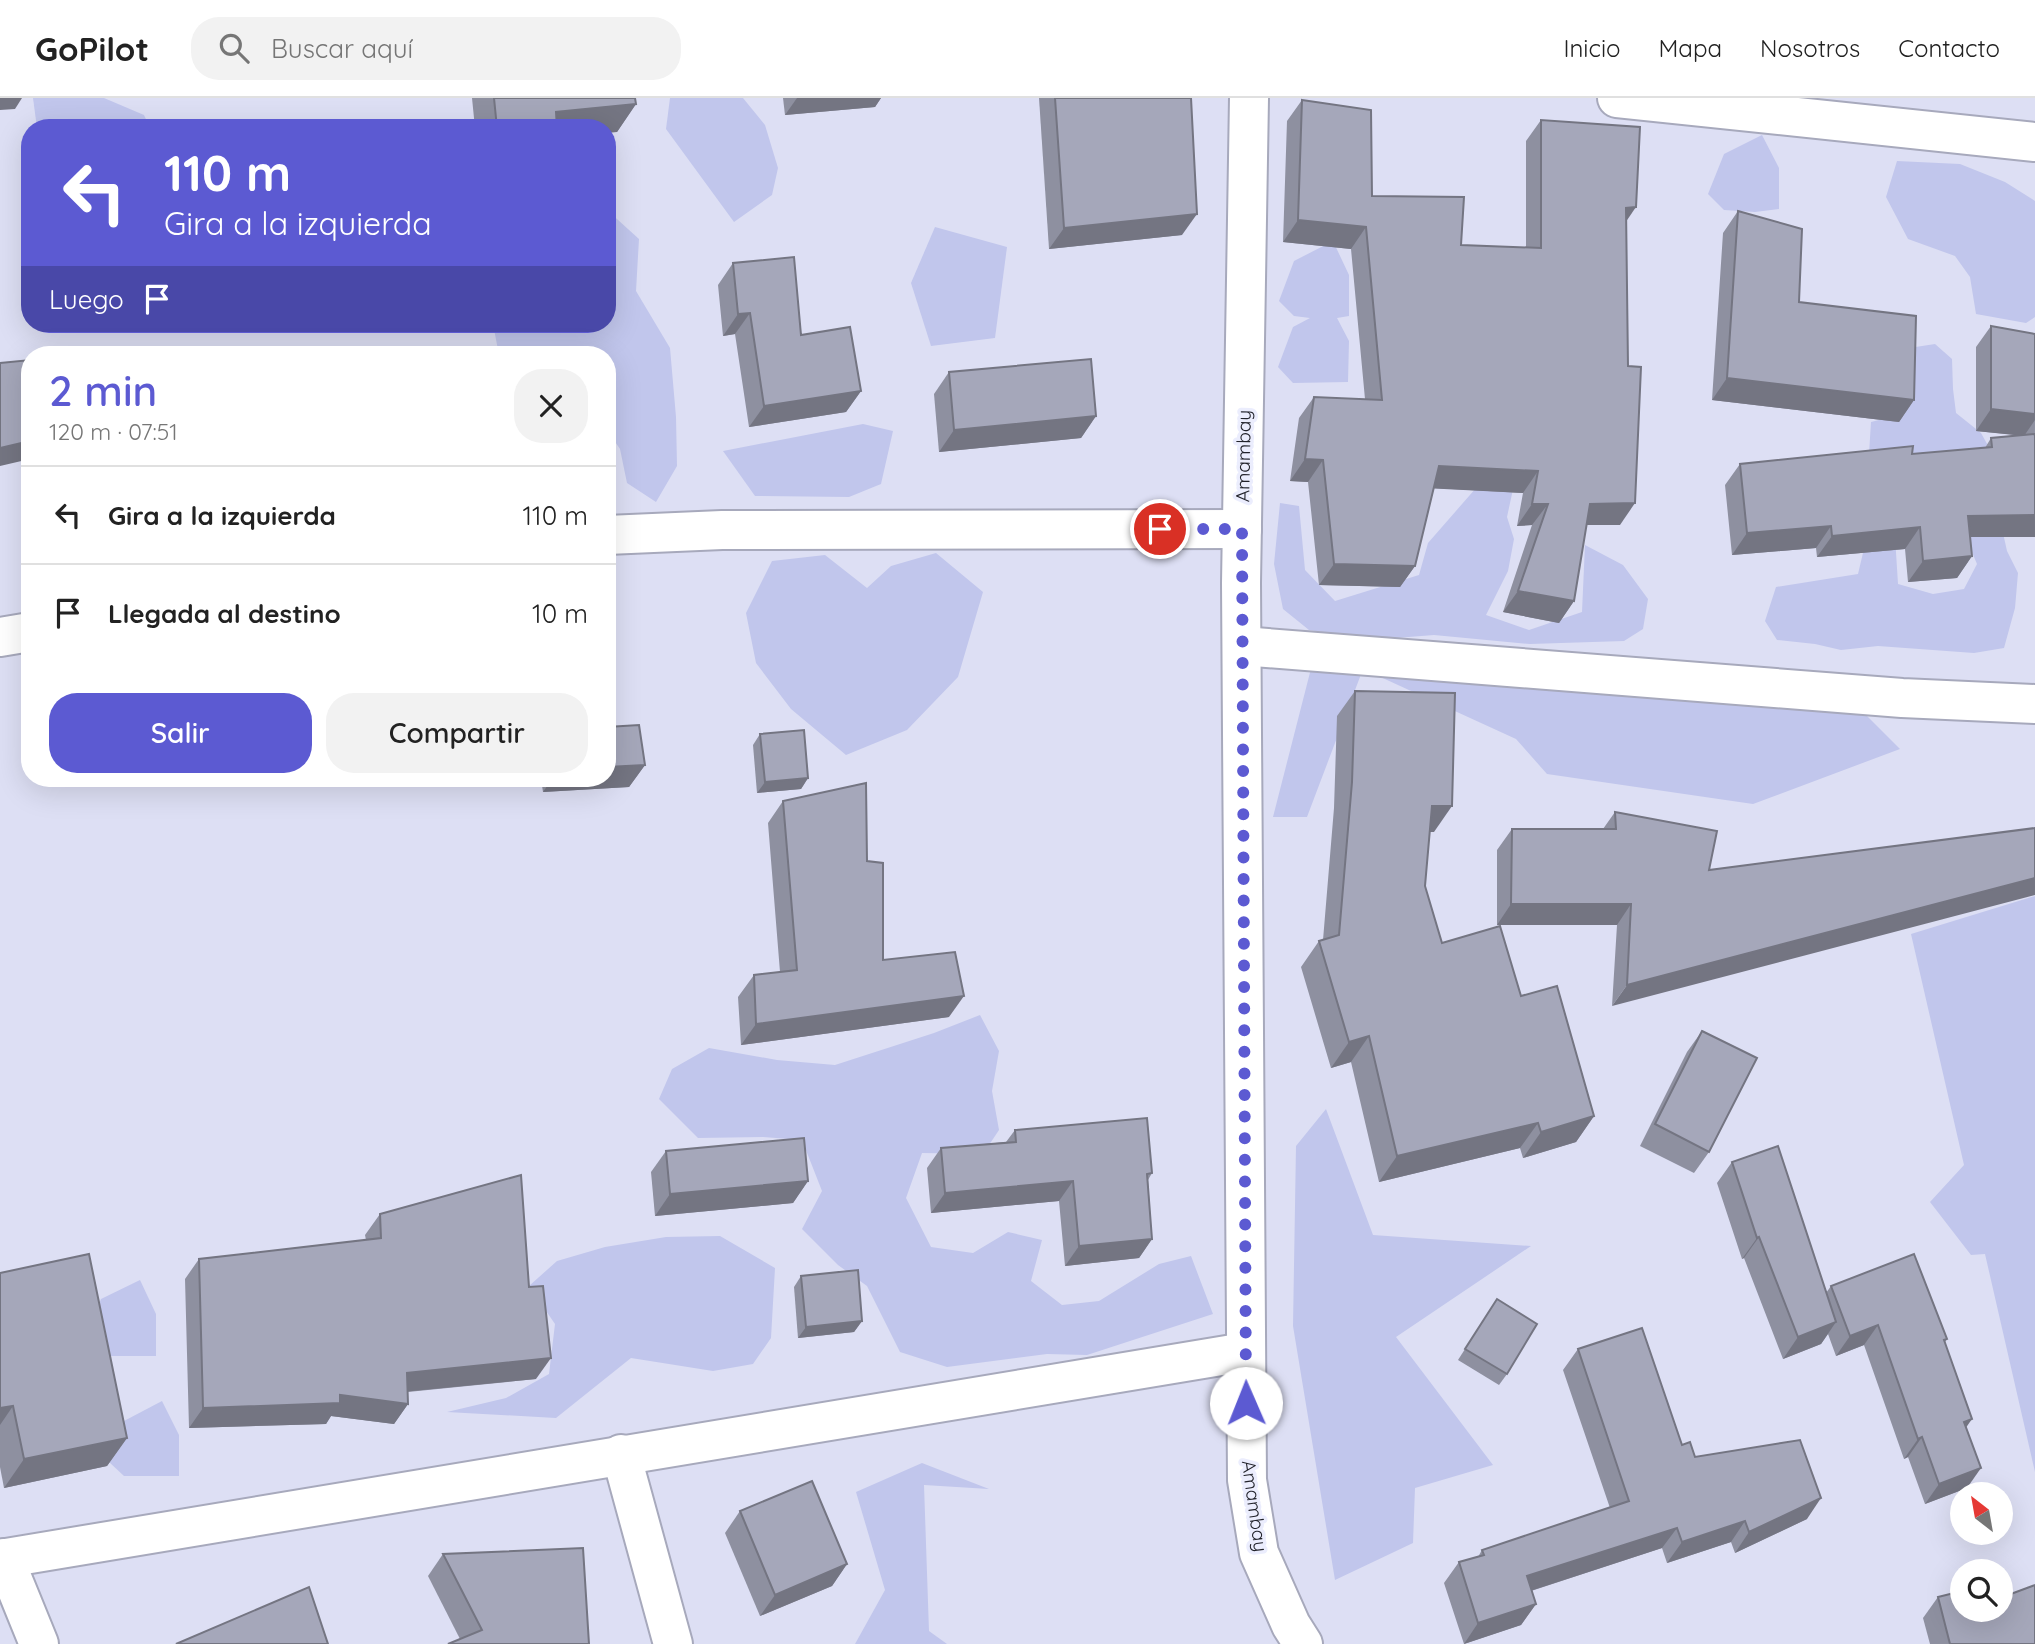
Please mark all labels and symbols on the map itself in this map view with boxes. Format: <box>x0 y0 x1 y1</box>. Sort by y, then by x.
street label: Amambay <box>1230 410 1256 502</box>
pin <box>1130 499 1190 559</box>
position arrow <box>1209 1366 1283 1440</box>
street label: Amambay <box>1237 1459 1273 1553</box>
north arrow <box>1950 1482 2012 1545</box>

